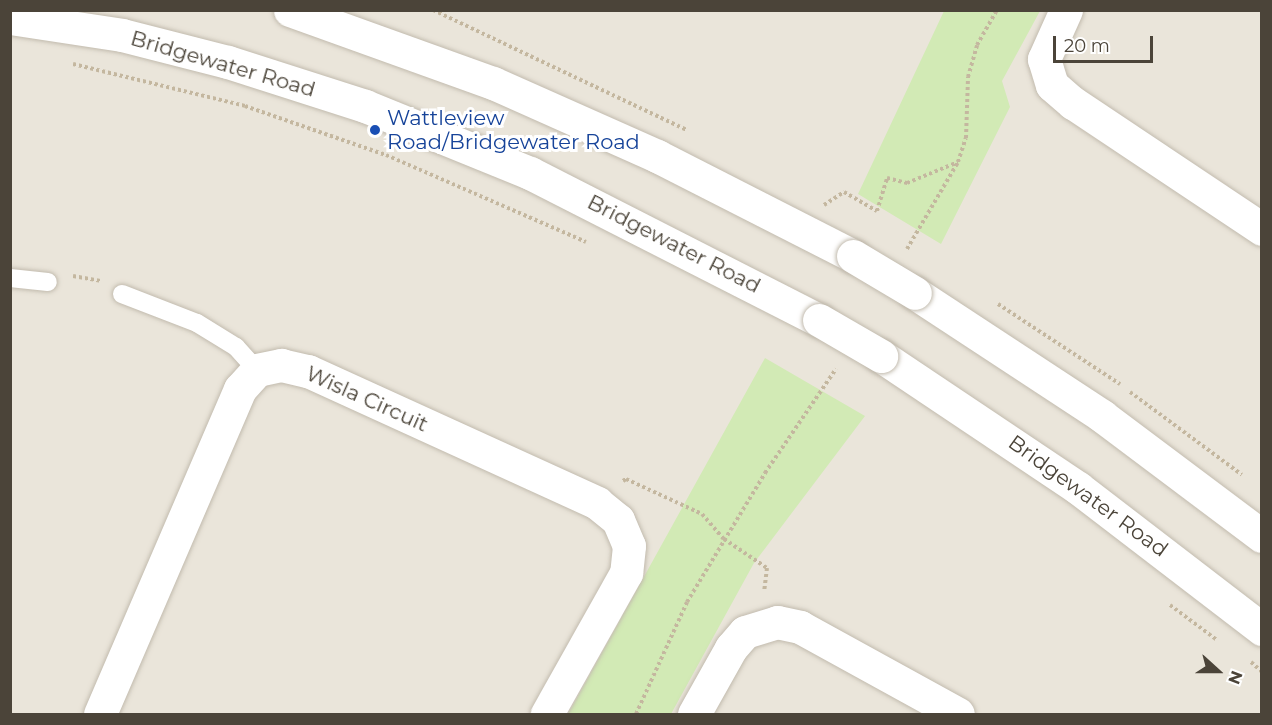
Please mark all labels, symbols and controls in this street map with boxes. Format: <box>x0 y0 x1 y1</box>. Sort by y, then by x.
scale bar <box>1056 24 1156 62</box>
street label: Bridgewater Road <box>128 26 318 102</box>
text: 20 m <box>1064 35 1110 57</box>
place label: Wattleview Road/Bridgewater Road <box>387 105 640 155</box>
marker: Wattleview Road/Bridgewater Road <box>368 123 382 137</box>
street label: Bridgewater Road <box>583 189 765 299</box>
street label: Wisla Circuit <box>302 361 432 437</box>
street label: Bridgewater Road <box>1003 430 1173 562</box>
north arrow <box>1188 641 1248 701</box>
text: N <box>1224 668 1246 687</box>

